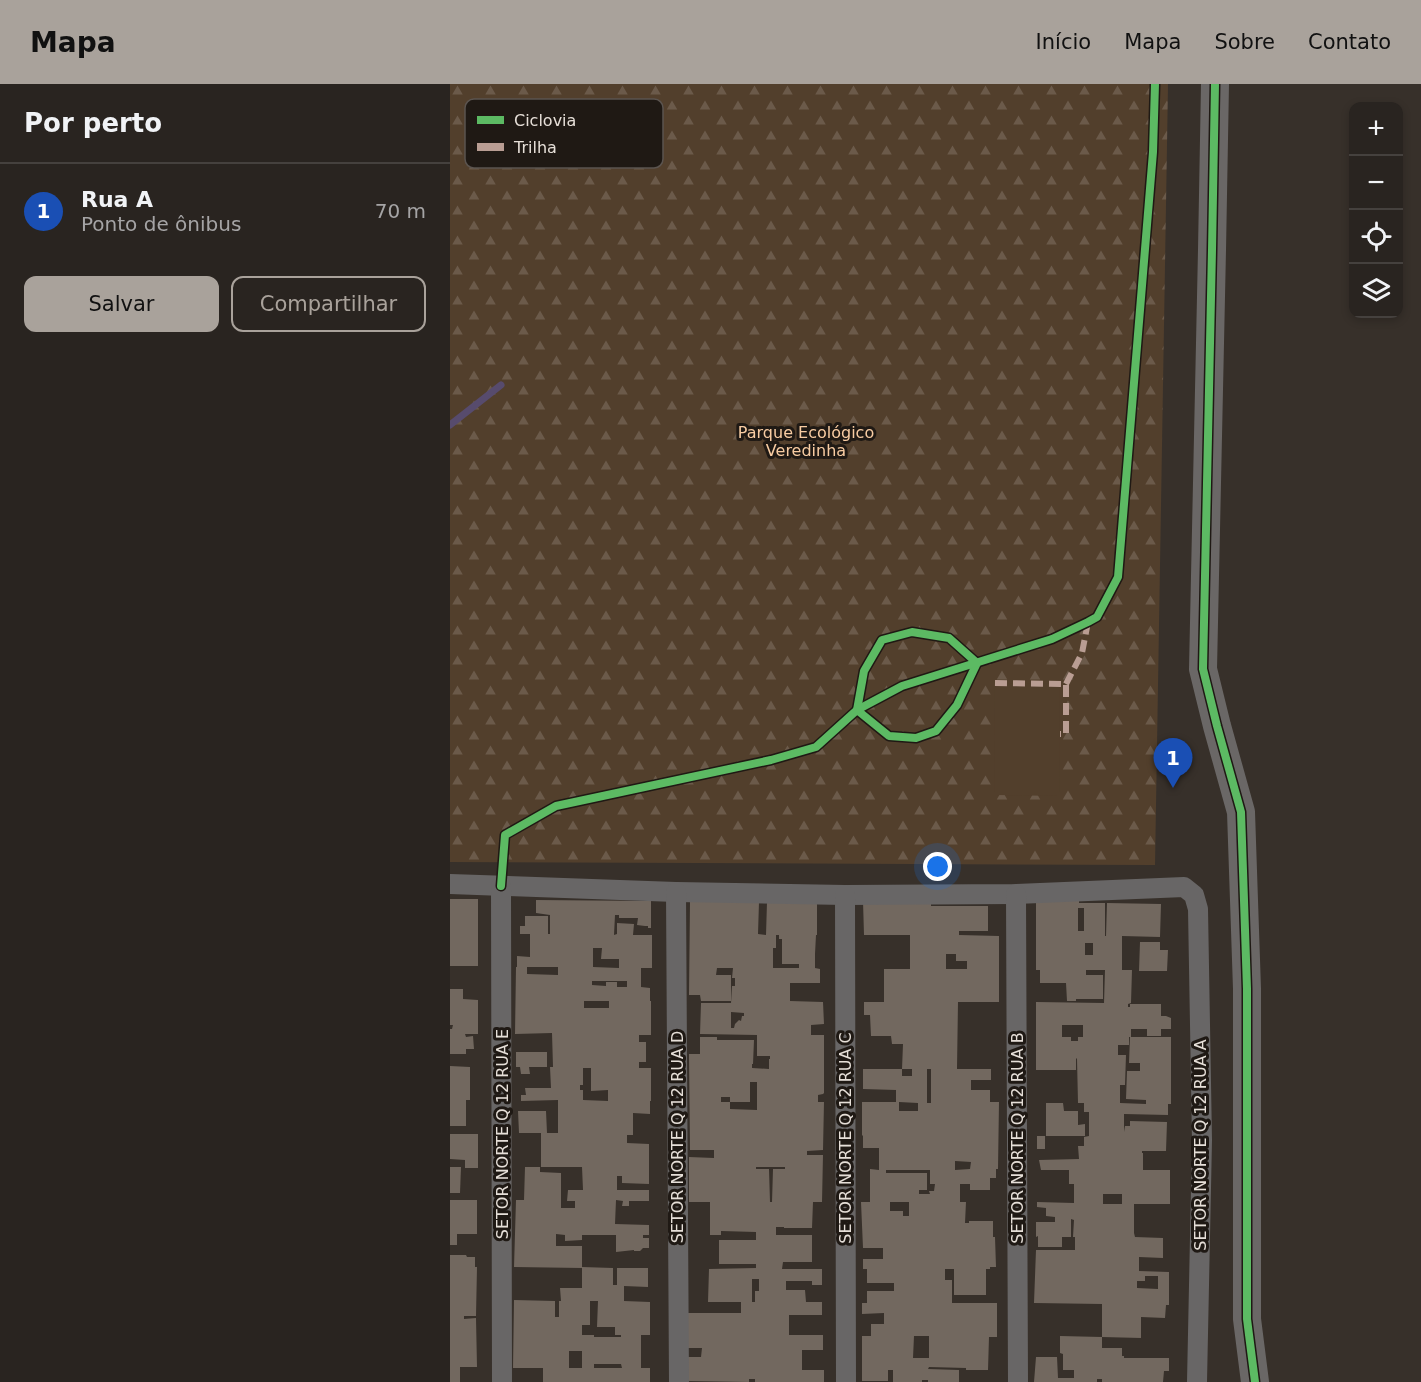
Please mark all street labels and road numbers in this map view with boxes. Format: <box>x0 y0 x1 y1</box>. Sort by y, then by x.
street label: SETOR NORTE Q 12 RUA E <box>493 1029 512 1239</box>
street label: SETOR NORTE Q 12 RUA D <box>668 1031 687 1243</box>
street label: SETOR NORTE Q 12 RUA C <box>836 1032 855 1244</box>
street label: SETOR NORTE Q 12 RUA B <box>1008 1032 1027 1244</box>
street label: SETOR NORTE Q 12 RUA A <box>1191 1039 1210 1251</box>

